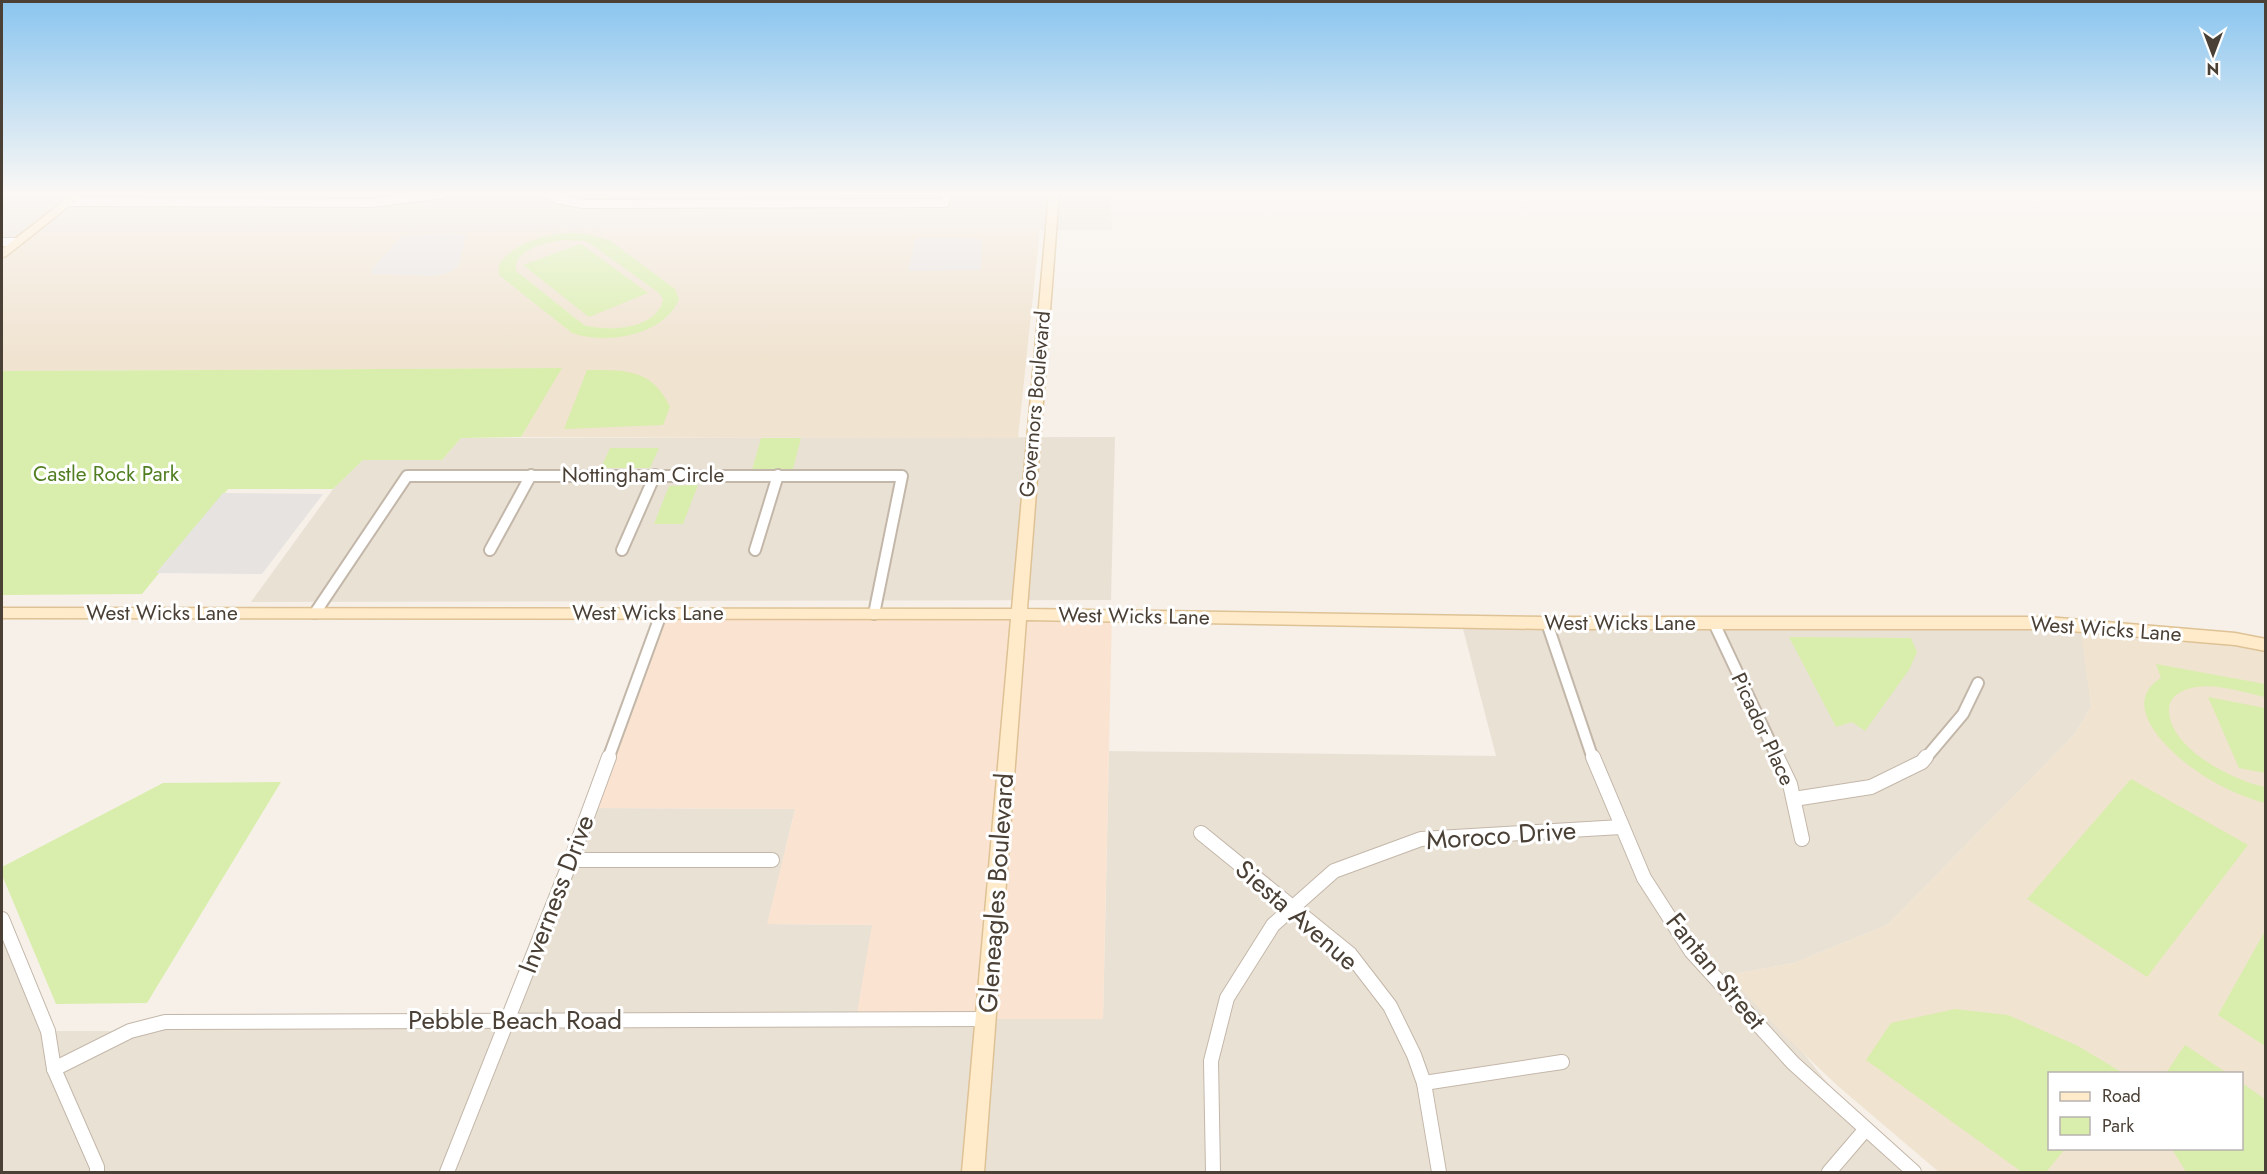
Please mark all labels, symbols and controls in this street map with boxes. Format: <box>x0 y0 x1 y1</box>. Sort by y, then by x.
north arrow <box>2183 24 2243 84</box>
text: N <box>2207 57 2219 80</box>
street label: Governors Boulevard <box>1012 310 1058 498</box>
park label: Castle Rock Park <box>33 459 180 489</box>
street label: Nottingham Circle <box>562 460 724 490</box>
street label: West Wicks Lane <box>86 598 238 628</box>
street label: West Wicks Lane <box>572 598 724 628</box>
street label: West Wicks Lane <box>1058 600 1210 632</box>
street label: West Wicks Lane <box>1544 608 1696 638</box>
street label: West Wicks Lane <box>2029 609 2183 649</box>
street label: Picador Place <box>1724 668 1802 790</box>
street label: Gleneagles Boulevard <box>969 772 1023 1014</box>
street label: Inverness Drive <box>508 809 604 979</box>
street label: Moroco Drive <box>1425 811 1577 859</box>
street label: Siesta Avenue <box>1227 851 1367 979</box>
street label: Fantan Street <box>1657 904 1775 1038</box>
street label: Pebble Beach Road <box>408 1001 622 1039</box>
legend <box>2048 1072 2243 1150</box>
text: Road <box>2102 1083 2141 1109</box>
text: Park <box>2102 1113 2134 1139</box>

